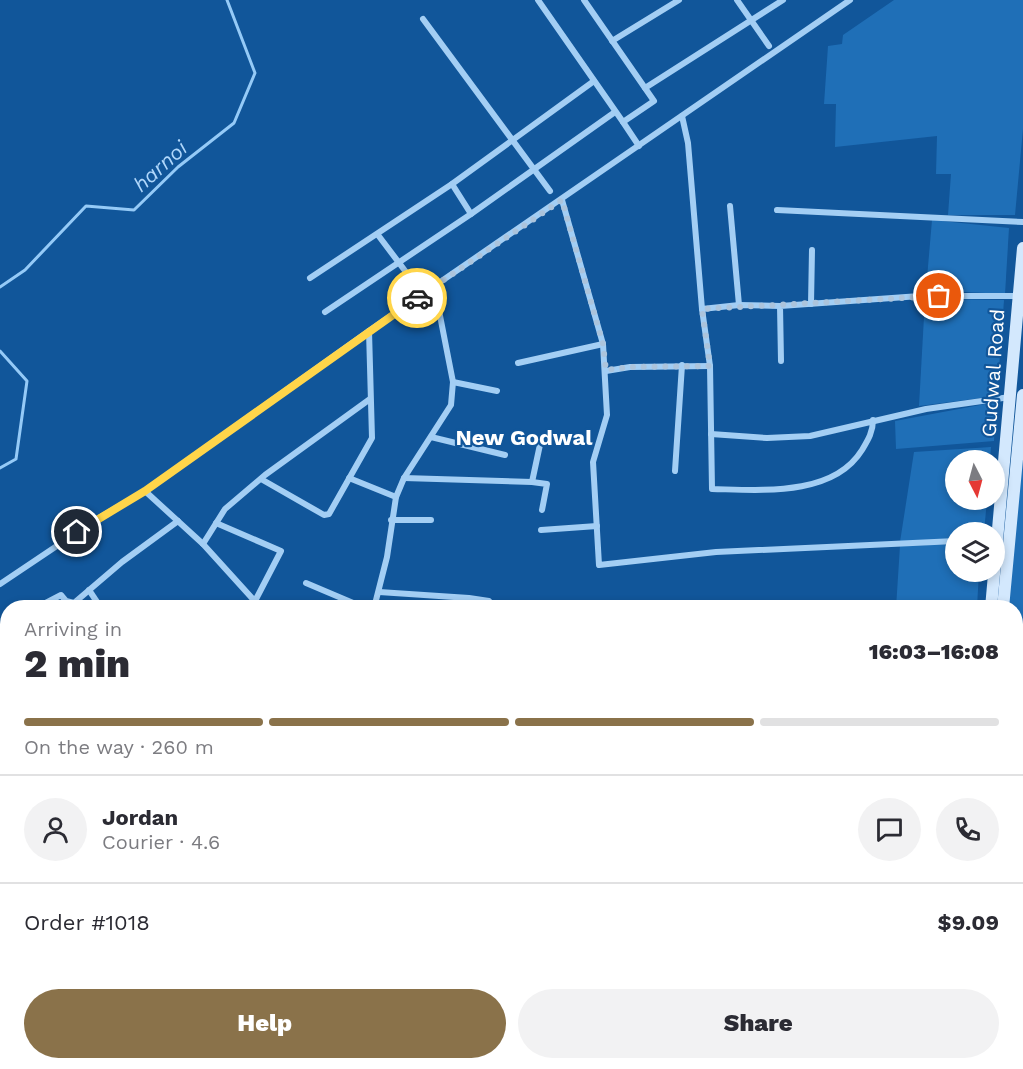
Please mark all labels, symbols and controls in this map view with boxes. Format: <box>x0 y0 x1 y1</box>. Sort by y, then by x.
water label: harnoi <box>128 135 193 197</box>
courier <box>387 268 447 328</box>
pin <box>913 270 964 321</box>
icon: bag <box>922 279 955 312</box>
icon: car <box>401 282 434 315</box>
street label: Gudwal Road <box>977 308 1009 438</box>
district label: New Godwal <box>456 425 593 450</box>
north arrow <box>945 450 1005 510</box>
map controls <box>945 450 1005 582</box>
pin <box>51 506 102 557</box>
icon: home <box>60 515 93 548</box>
button: layers <box>945 522 1005 582</box>
text: Arriving in <box>24 617 122 641</box>
text: 16:03–16:08 <box>869 639 999 664</box>
text: 2 min <box>24 641 130 686</box>
text: On the way · 260 m <box>24 735 214 759</box>
button: person <box>24 798 87 861</box>
button: chat <box>858 798 921 861</box>
button: phone <box>936 798 999 861</box>
text: Jordan <box>102 805 178 830</box>
text: Courier · 4.6 <box>102 830 220 854</box>
text: Order #1018 <box>24 910 150 935</box>
text: $9.09 <box>938 910 999 935</box>
button: Help <box>24 989 506 1058</box>
button: Share <box>518 989 999 1058</box>

